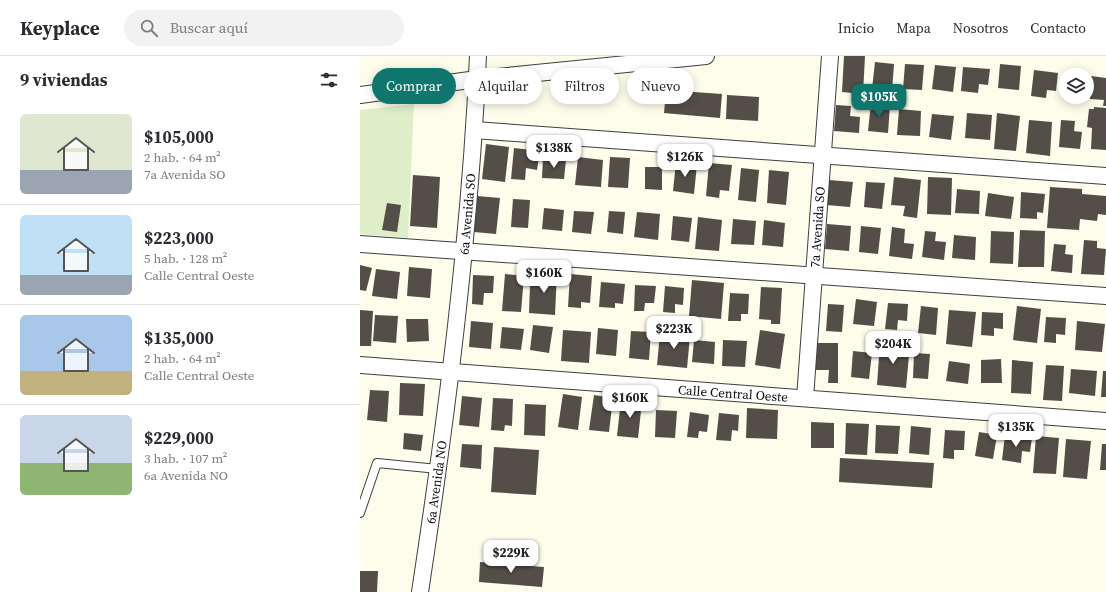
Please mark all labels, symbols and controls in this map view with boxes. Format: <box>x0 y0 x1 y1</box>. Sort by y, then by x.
search box <box>124 10 404 46</box>
text: Keyplace <box>20 15 100 41</box>
icon: search <box>138 17 160 39</box>
text: Buscar aquí <box>170 17 248 38</box>
text: Inicio <box>838 18 874 38</box>
text: Mapa <box>896 18 931 38</box>
text: Nosotros <box>953 18 1008 38</box>
text: Contacto <box>1030 18 1086 38</box>
text: 9 viviendas <box>20 68 107 92</box>
chip: Comprar <box>372 68 456 104</box>
chip: Alquilar <box>464 68 542 104</box>
chip: Filtros <box>550 68 619 104</box>
chip: Nuevo <box>627 68 694 104</box>
map controls <box>1058 68 1094 104</box>
button: layers <box>1058 68 1094 104</box>
icon: filters <box>318 69 340 91</box>
pin: $105K <box>851 84 907 118</box>
text: $105K <box>860 88 898 105</box>
text: $105,000 <box>144 125 214 149</box>
icon: home <box>52 130 100 178</box>
pin: $138K <box>526 135 582 169</box>
text: $138K <box>535 139 573 156</box>
pin: $126K <box>657 144 713 178</box>
text: $126K <box>666 148 704 165</box>
text: 2 hab. · 64 m² <box>144 149 221 166</box>
text: 7a Avenida SO <box>144 166 225 183</box>
street label: 6a Avenida SO <box>455 173 480 255</box>
street label: 7a Avenida SO <box>806 186 829 268</box>
text: $223,000 <box>144 226 214 250</box>
icon: home <box>52 231 100 279</box>
text: 5 hab. · 128 m² <box>144 250 227 267</box>
pin: $160K <box>516 260 572 294</box>
text: $160K <box>525 264 563 281</box>
text: Calle Central Oeste <box>144 267 254 284</box>
pin: $223K <box>646 316 702 350</box>
text: $223K <box>655 320 693 337</box>
text: $135,000 <box>144 326 214 350</box>
icon: home <box>52 331 100 379</box>
pin: $204K <box>865 331 921 365</box>
text: $204K <box>874 335 912 352</box>
text: 2 hab. · 64 m² <box>144 350 221 367</box>
text: Calle Central Oeste <box>144 367 254 384</box>
street label: Calle Central Oeste <box>677 381 789 406</box>
pin: $160K <box>602 385 658 419</box>
text: $160K <box>611 389 649 406</box>
pin: $135K <box>988 414 1044 448</box>
text: $135K <box>997 418 1035 435</box>
text: $229,000 <box>144 426 214 450</box>
icon: home <box>52 431 100 479</box>
street label: 6a Avenida NO <box>422 439 451 525</box>
text: 3 hab. · 107 m² <box>144 450 227 467</box>
text: 6a Avenida NO <box>144 467 228 484</box>
pin: $229K <box>483 540 539 574</box>
text: $229K <box>492 544 530 561</box>

